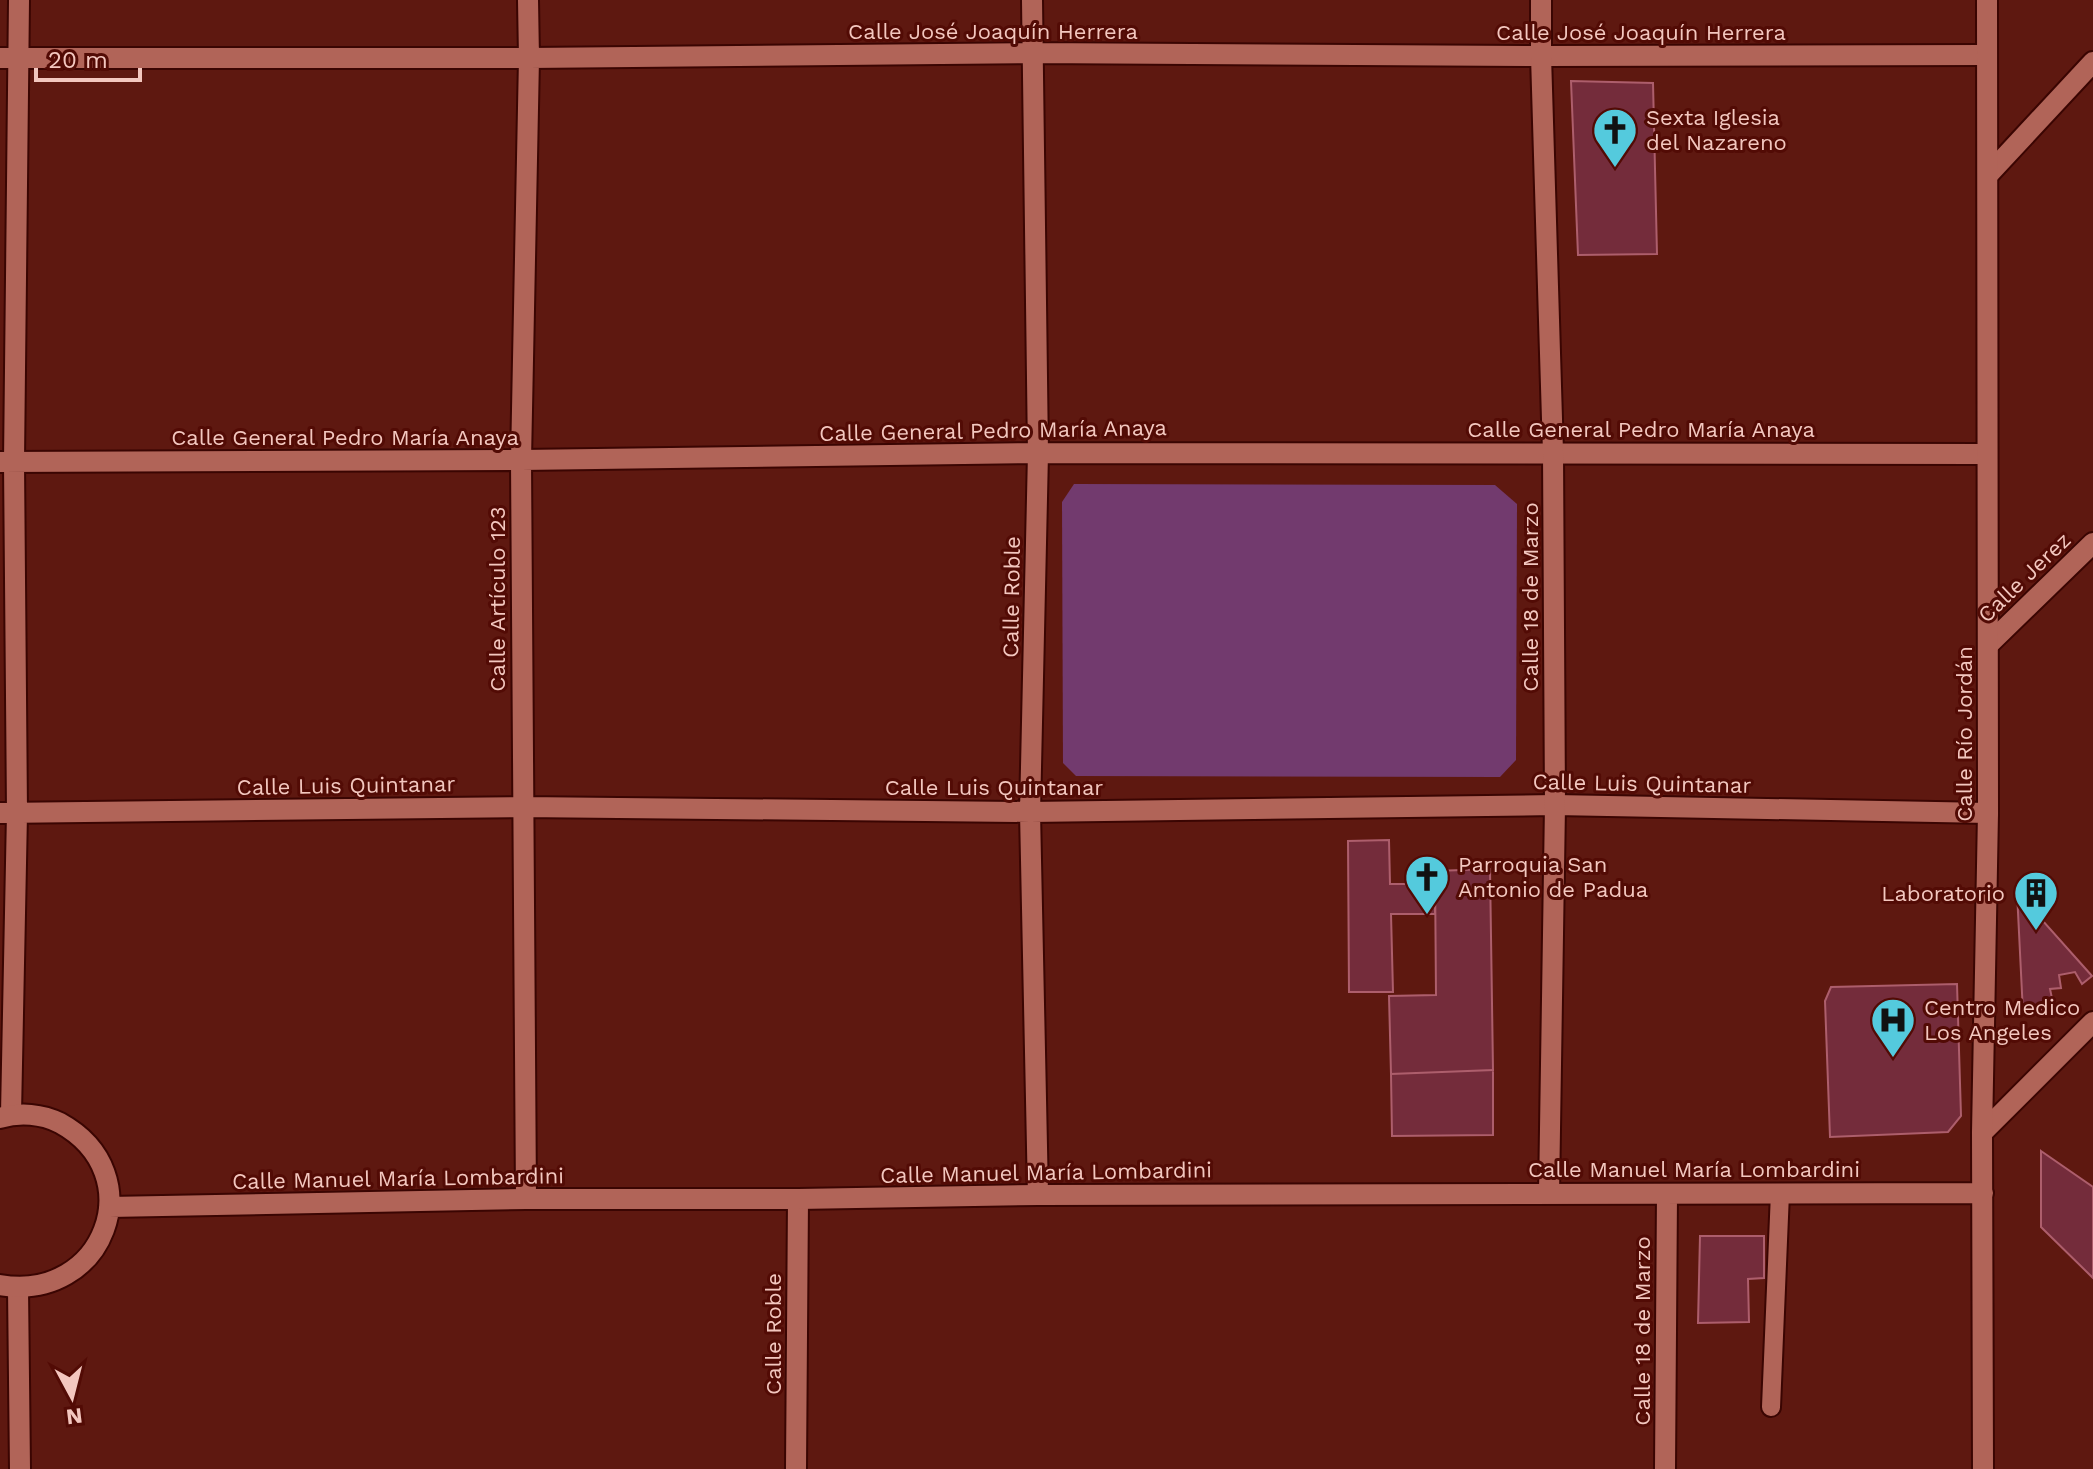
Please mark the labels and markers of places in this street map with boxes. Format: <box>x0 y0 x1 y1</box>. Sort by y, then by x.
place label: Sexta Iglesia del Nazareno <box>1646 105 1787 155</box>
church icon: Sexta Iglesia del Nazareno <box>1591 106 1639 169</box>
place label: Parroquia San Antonio de Padua <box>1458 852 1648 902</box>
church icon: Parroquia San Antonio de Padua <box>1403 853 1451 916</box>
building icon: Laboratorio <box>2012 869 2060 932</box>
place label: Laboratorio <box>1881 881 2005 906</box>
place label: Centro Medico Los Angeles <box>1924 995 2080 1045</box>
hospital icon: Centro Medico Los Angeles <box>1869 996 1917 1059</box>

